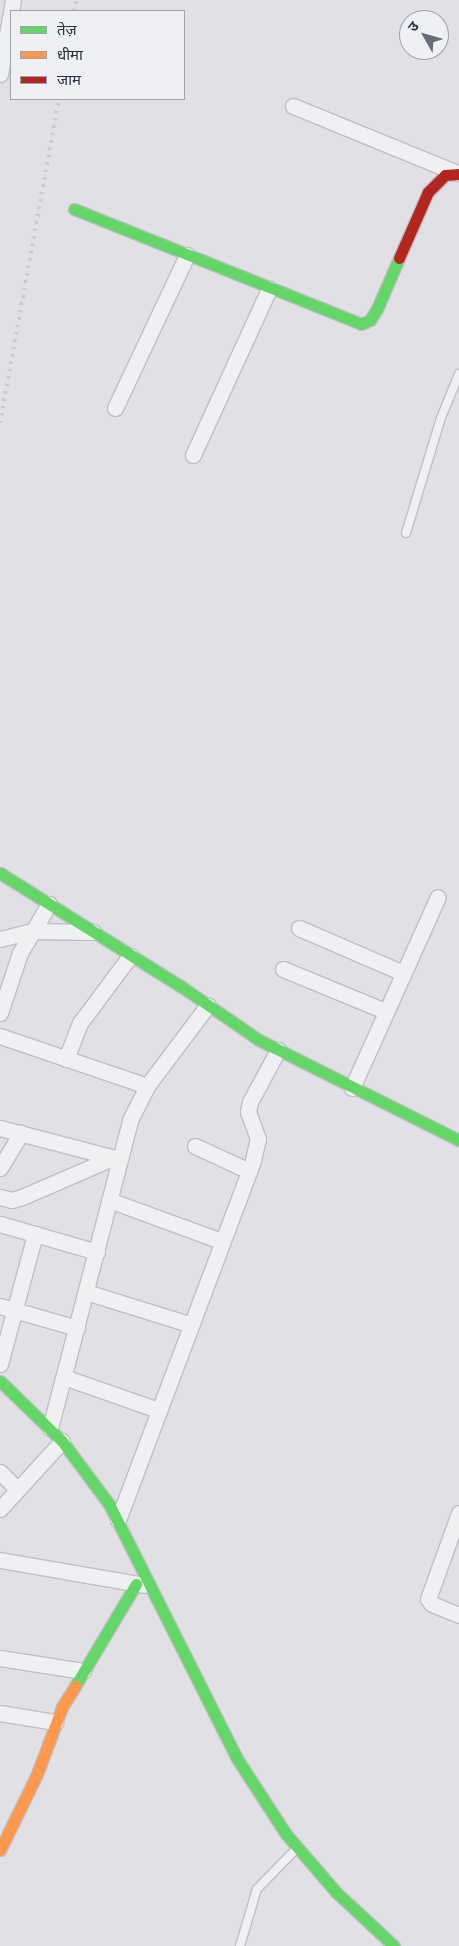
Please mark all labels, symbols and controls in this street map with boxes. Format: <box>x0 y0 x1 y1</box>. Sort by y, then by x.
legend <box>10 10 185 100</box>
north arrow <box>399 10 449 60</box>
text: उ <box>403 17 423 35</box>
text: तेज़ <box>57 19 77 40</box>
text: धीमा <box>57 44 83 65</box>
text: जाम <box>57 69 81 90</box>

